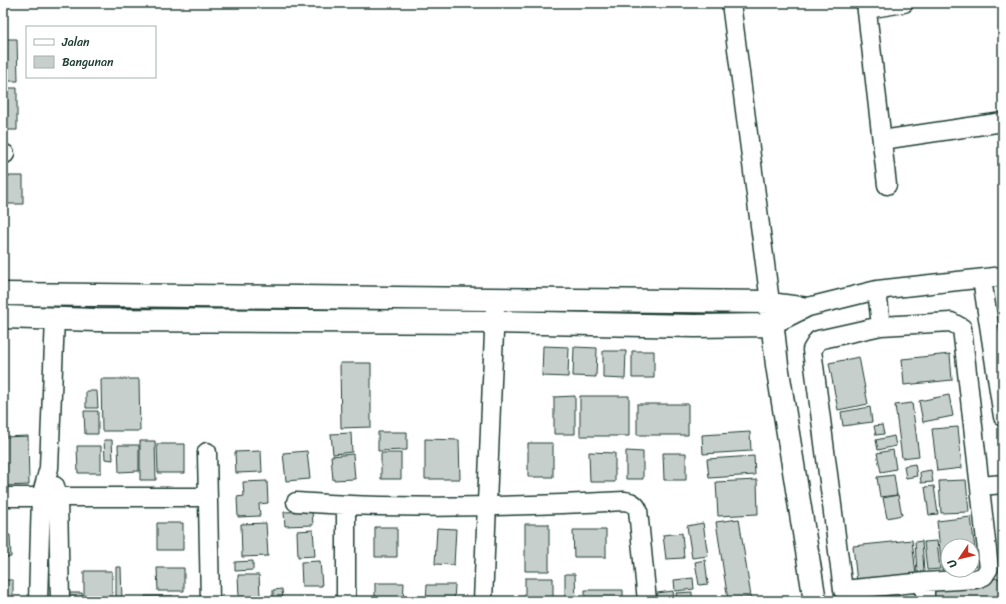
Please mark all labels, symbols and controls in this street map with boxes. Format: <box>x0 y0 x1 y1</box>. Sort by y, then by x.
legend <box>26 26 156 78</box>
text: Jalan <box>61 31 90 53</box>
text: Bangunan <box>62 51 114 73</box>
north arrow <box>940 538 980 578</box>
text: U <box>942 554 962 572</box>

